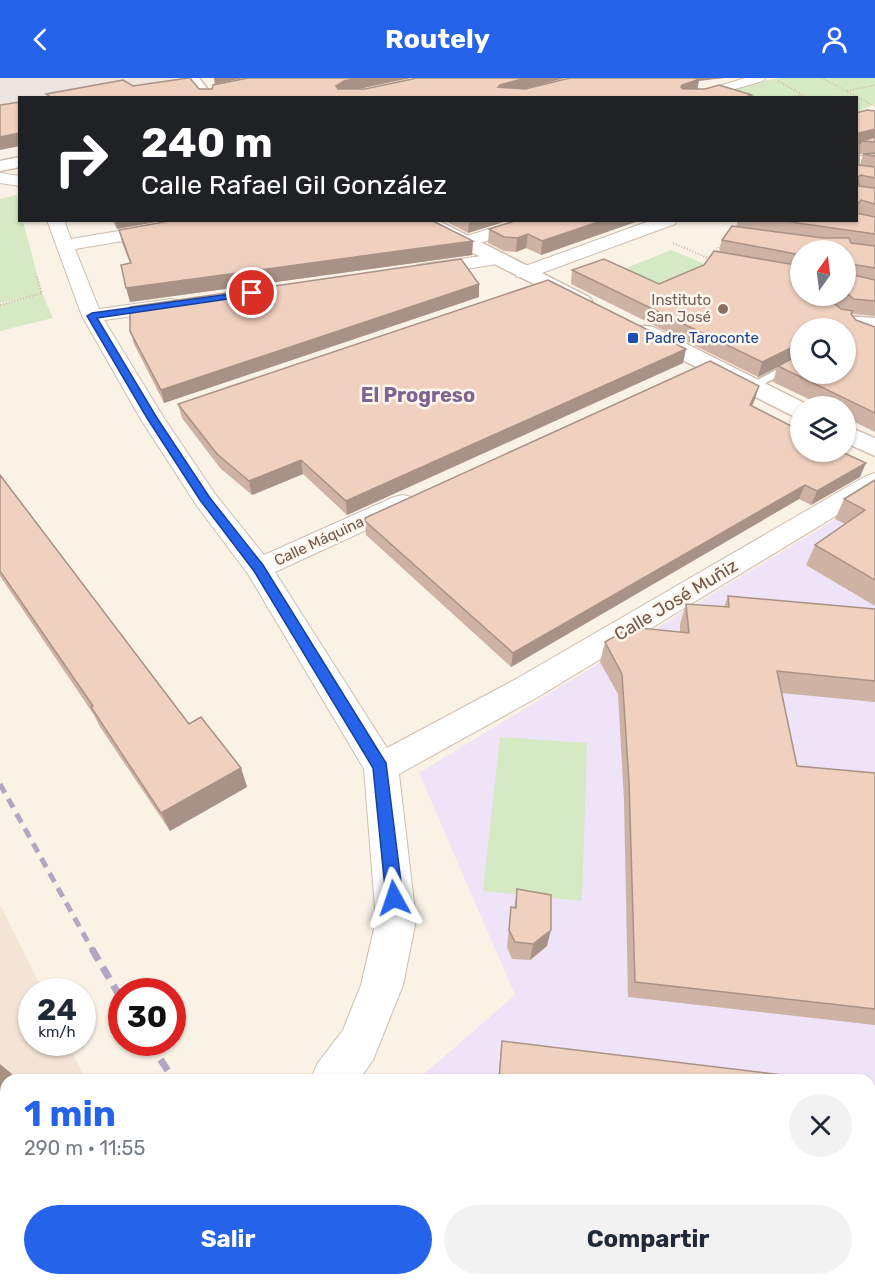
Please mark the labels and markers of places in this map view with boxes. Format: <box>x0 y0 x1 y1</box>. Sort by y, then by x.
pin <box>226 267 277 318</box>
place label: Instituto San José <box>646 291 711 326</box>
marker: Instituto San José <box>716 302 730 316</box>
place label: Padre Taroconte <box>645 329 759 347</box>
marker: Padre Taroconte <box>626 331 640 345</box>

